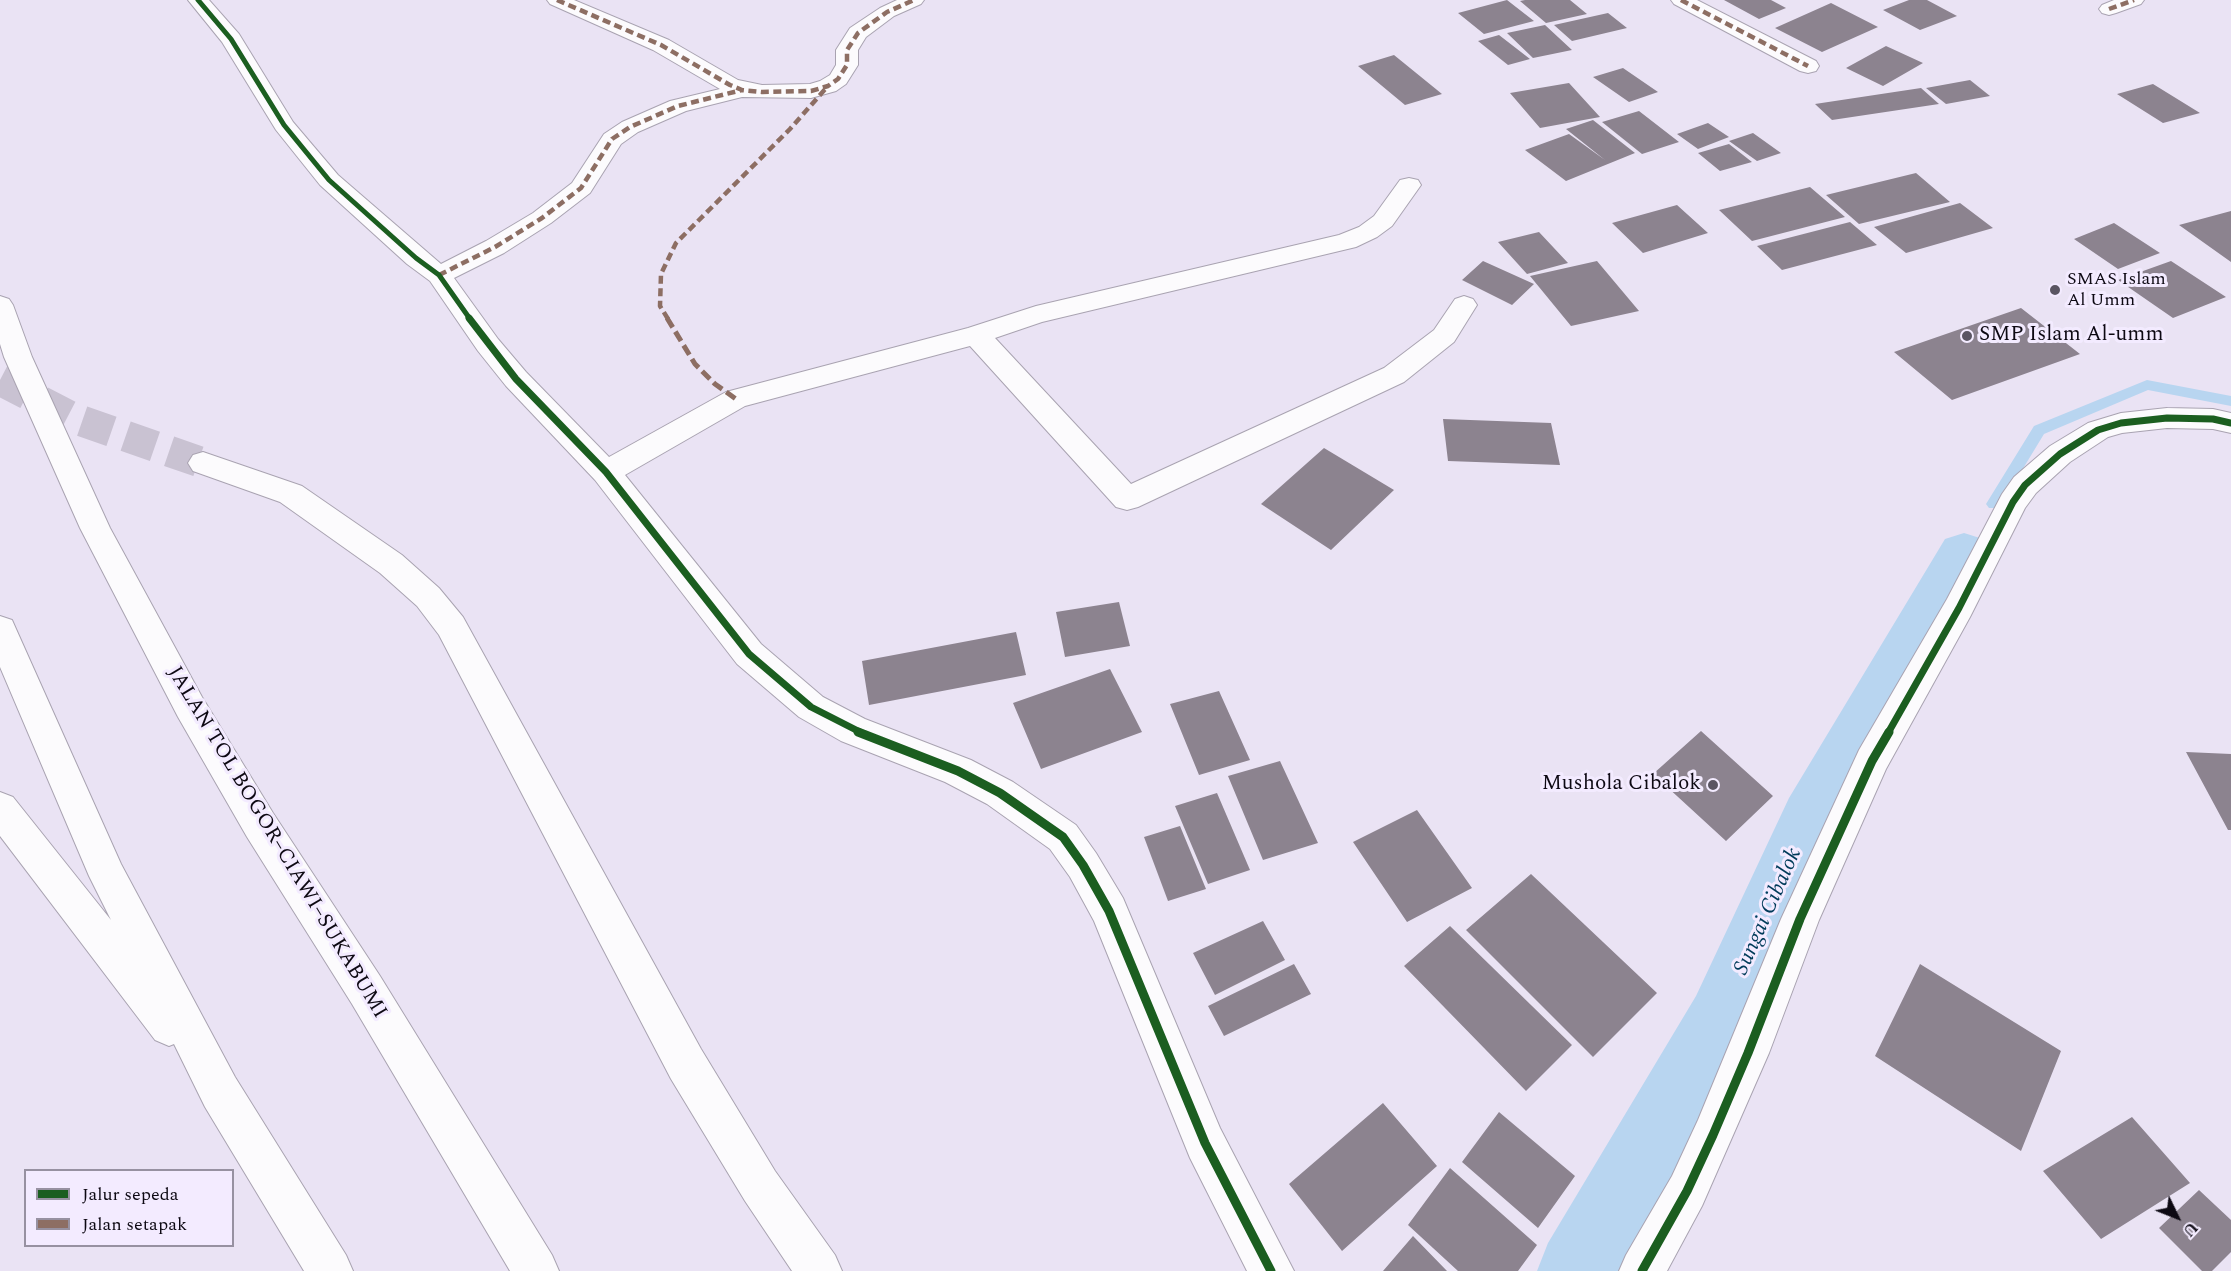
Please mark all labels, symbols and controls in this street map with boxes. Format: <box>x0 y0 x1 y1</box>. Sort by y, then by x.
place label: SMAS Islam Al Umm <box>2067 269 2166 312</box>
marker: SMAS Islam Al Umm <box>2048 283 2062 297</box>
place label: SMP Islam Al-umm <box>1979 323 2163 349</box>
marker: SMP Islam Al-umm <box>1960 329 1974 343</box>
street label: JALAN TOL BOGOR–CIAWI–SUKABUMI <box>161 662 391 1024</box>
place label: Mushola Cibalok <box>1542 772 1701 798</box>
marker: Mushola Cibalok <box>1706 778 1720 792</box>
water label: Sungai Cibalok <box>1729 845 1809 979</box>
legend <box>24 1169 234 1247</box>
text: Jalur sepeda <box>82 1181 179 1208</box>
north arrow <box>2147 1187 2207 1247</box>
text: Jalan setapak <box>82 1211 187 1238</box>
text: U <box>2177 1216 2204 1242</box>

